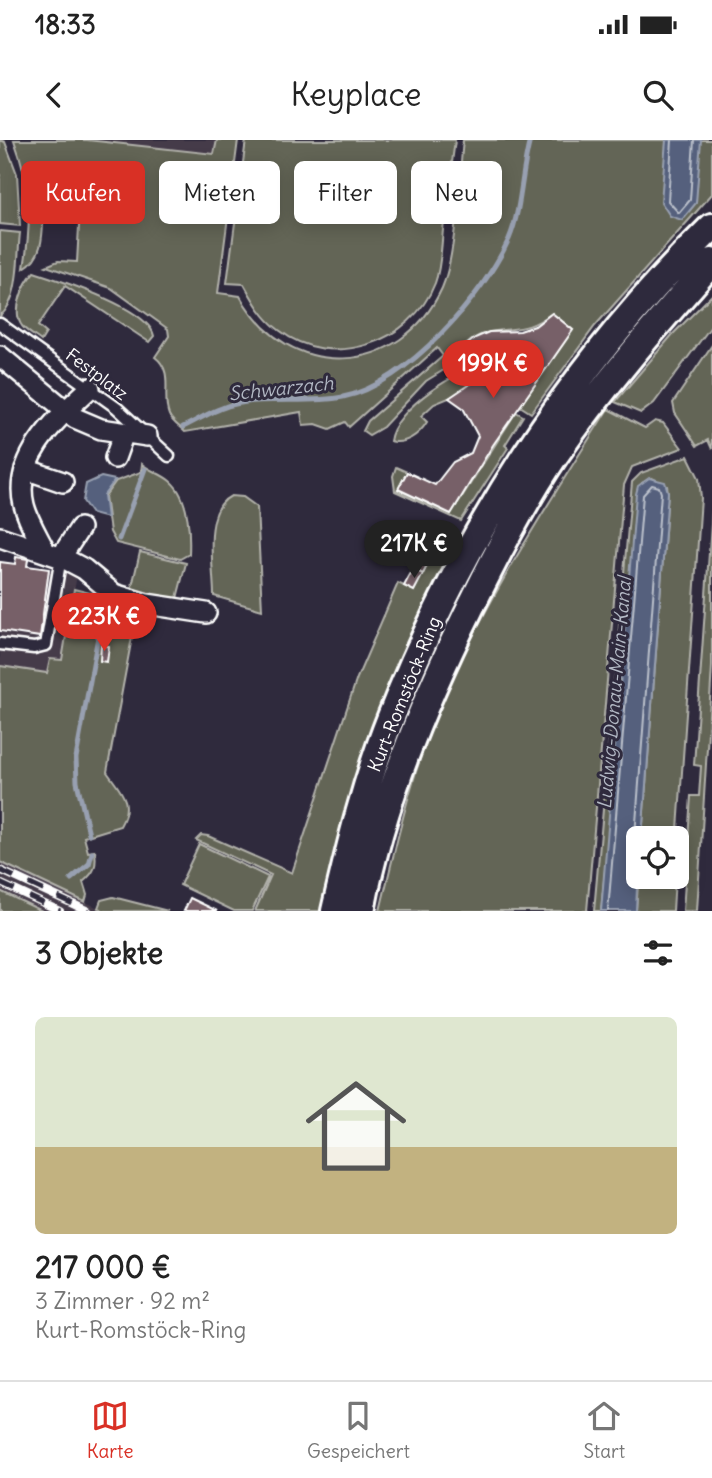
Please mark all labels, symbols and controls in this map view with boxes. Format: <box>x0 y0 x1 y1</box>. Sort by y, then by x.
text: 18:33 <box>35 8 96 41</box>
text: Keyplace <box>291 74 421 115</box>
icon: back <box>35 76 73 114</box>
icon: search <box>639 76 677 114</box>
chip: Kaufen <box>21 161 145 224</box>
chip: Mieten <box>159 161 280 224</box>
chip: Filter <box>294 161 397 224</box>
chip: Neu <box>411 161 502 224</box>
pin: 199K € <box>436 341 550 400</box>
street label: Festplatz <box>61 343 133 405</box>
text: 199K € <box>458 348 528 377</box>
water label: Schwarzach <box>228 370 335 405</box>
pin: 217K € <box>357 520 471 580</box>
text: 217K € <box>380 528 448 557</box>
water label: Ludwig-Donau-Main-Kanal <box>592 573 636 810</box>
pin: 223K € <box>47 594 161 653</box>
text: 223K € <box>68 601 140 630</box>
street label: Kurt-Romstöck-Ring <box>362 613 446 775</box>
map controls <box>626 826 689 889</box>
button: locate <box>626 826 689 889</box>
text: 3 Objekte <box>35 934 163 972</box>
icon: filters <box>639 934 677 972</box>
icon: home <box>293 1063 419 1189</box>
text: 217 000 € <box>35 1248 171 1286</box>
text: 3 Zimmer · 92 m² <box>35 1286 210 1315</box>
text: Kurt-Romstöck-Ring <box>35 1315 246 1344</box>
tab: Karte <box>87 1397 133 1463</box>
tab: Gespeichert <box>307 1397 410 1463</box>
tab: Start <box>584 1397 625 1463</box>

